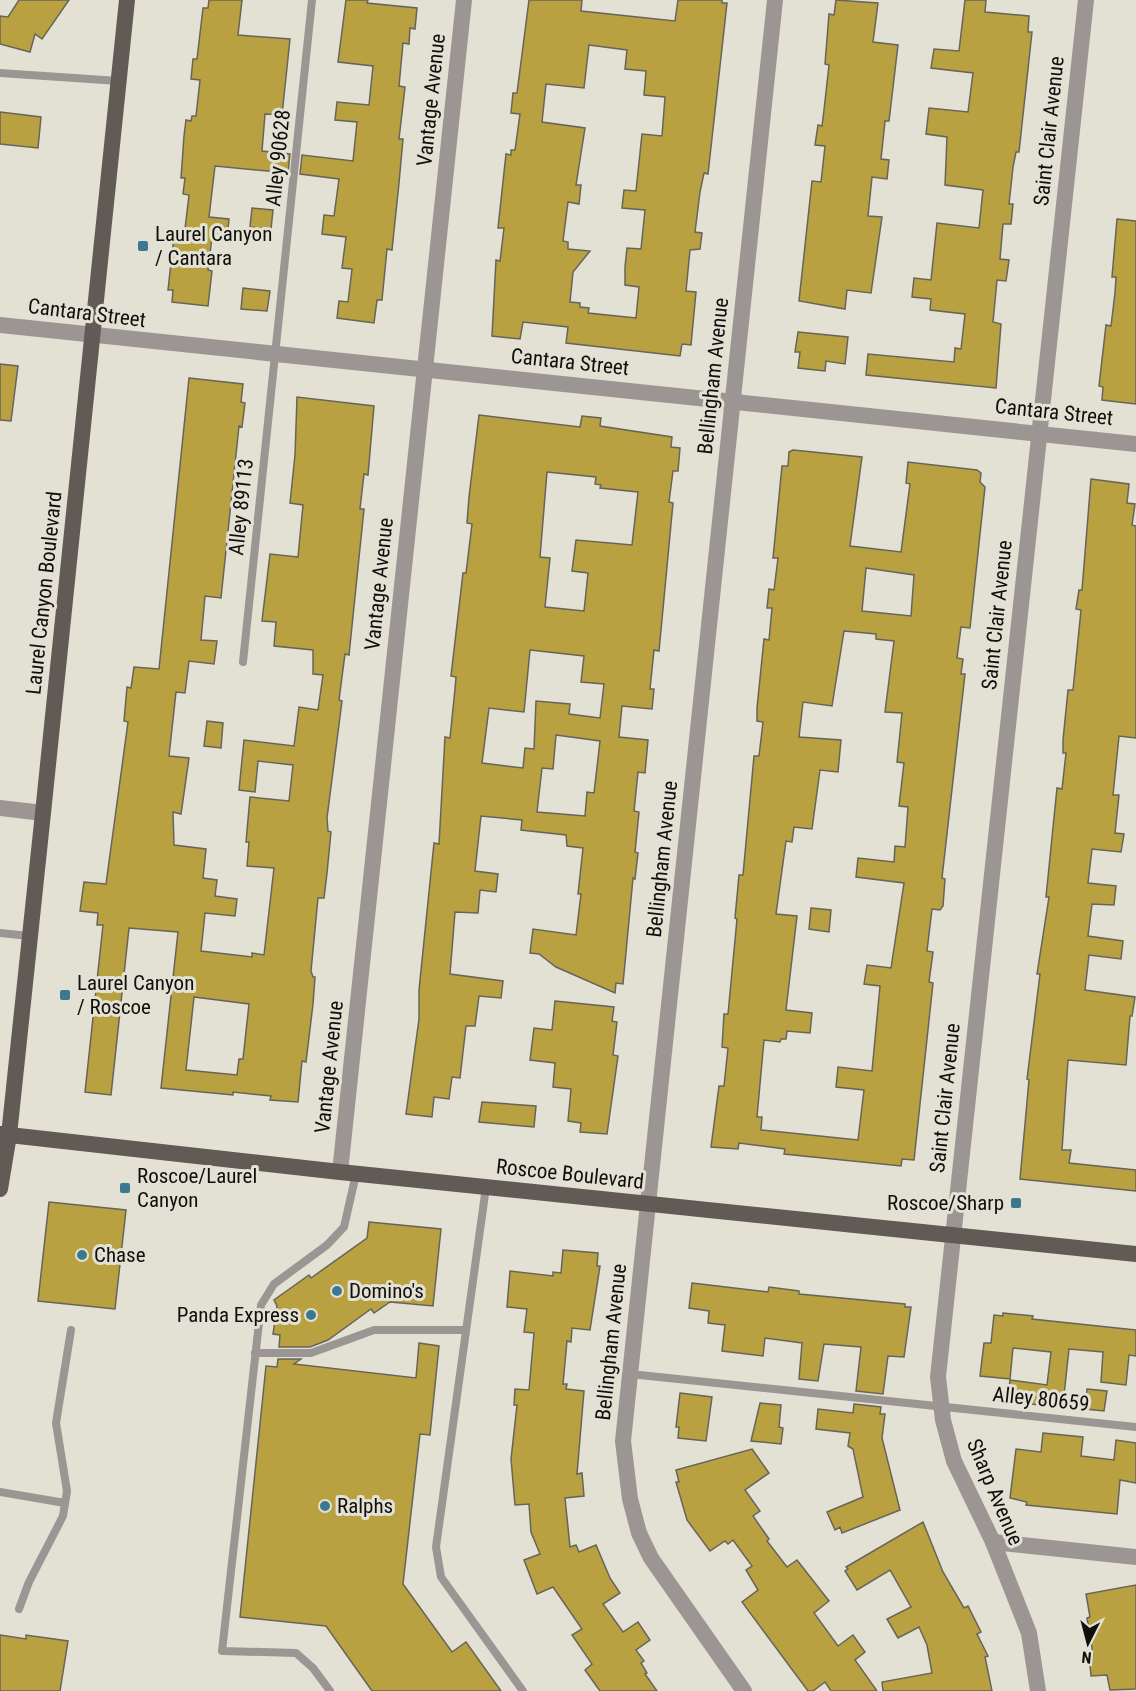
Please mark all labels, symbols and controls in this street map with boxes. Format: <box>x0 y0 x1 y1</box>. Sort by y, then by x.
street label: Vantage Avenue <box>412 32 450 168</box>
street label: Saint Clair Avenue <box>1029 55 1069 207</box>
street label: Alley 90628 <box>261 109 295 207</box>
place label: Laurel Canyon / Cantara <box>155 222 272 270</box>
marker: Laurel Canyon / Cantara <box>136 239 150 253</box>
street label: Cantara Street <box>27 294 147 332</box>
street label: Bellingham Avenue <box>693 296 733 456</box>
street label: Cantara Street <box>510 344 630 380</box>
street label: Cantara Street <box>994 394 1114 430</box>
street label: Alley 89113 <box>224 458 258 556</box>
street label: Laurel Canyon Boulevard <box>21 490 67 696</box>
street label: Vantage Avenue <box>360 516 398 652</box>
street label: Saint Clair Avenue <box>977 539 1017 691</box>
street label: Bellingham Avenue <box>642 779 682 939</box>
place label: Laurel Canyon / Roscoe <box>77 971 194 1019</box>
marker: Laurel Canyon / Roscoe <box>58 988 72 1002</box>
street label: Vantage Avenue <box>310 999 348 1135</box>
street label: Saint Clair Avenue <box>925 1022 965 1174</box>
street label: Roscoe Boulevard <box>495 1154 645 1194</box>
place label: Roscoe/Laurel Canyon <box>137 1164 257 1212</box>
marker: Roscoe/Laurel Canyon <box>118 1181 132 1195</box>
place label: Roscoe/Sharp <box>887 1191 1004 1215</box>
marker: Roscoe/Sharp <box>1009 1196 1023 1210</box>
place label: Chase <box>94 1243 146 1267</box>
marker: Chase <box>75 1248 89 1262</box>
street label: Bellingham Avenue <box>591 1262 631 1422</box>
place label: Domino's <box>349 1279 424 1303</box>
marker: Domino's <box>330 1284 344 1298</box>
place label: Panda Express <box>177 1303 299 1327</box>
marker: Panda Express <box>304 1308 318 1322</box>
street label: Alley 80659 <box>992 1382 1090 1416</box>
street label: Sharp Avenue <box>962 1435 1028 1549</box>
place label: Ralphs <box>337 1494 393 1518</box>
marker: Ralphs <box>318 1499 332 1513</box>
north arrow <box>1058 1613 1118 1673</box>
text: N <box>1081 1647 1092 1667</box>

